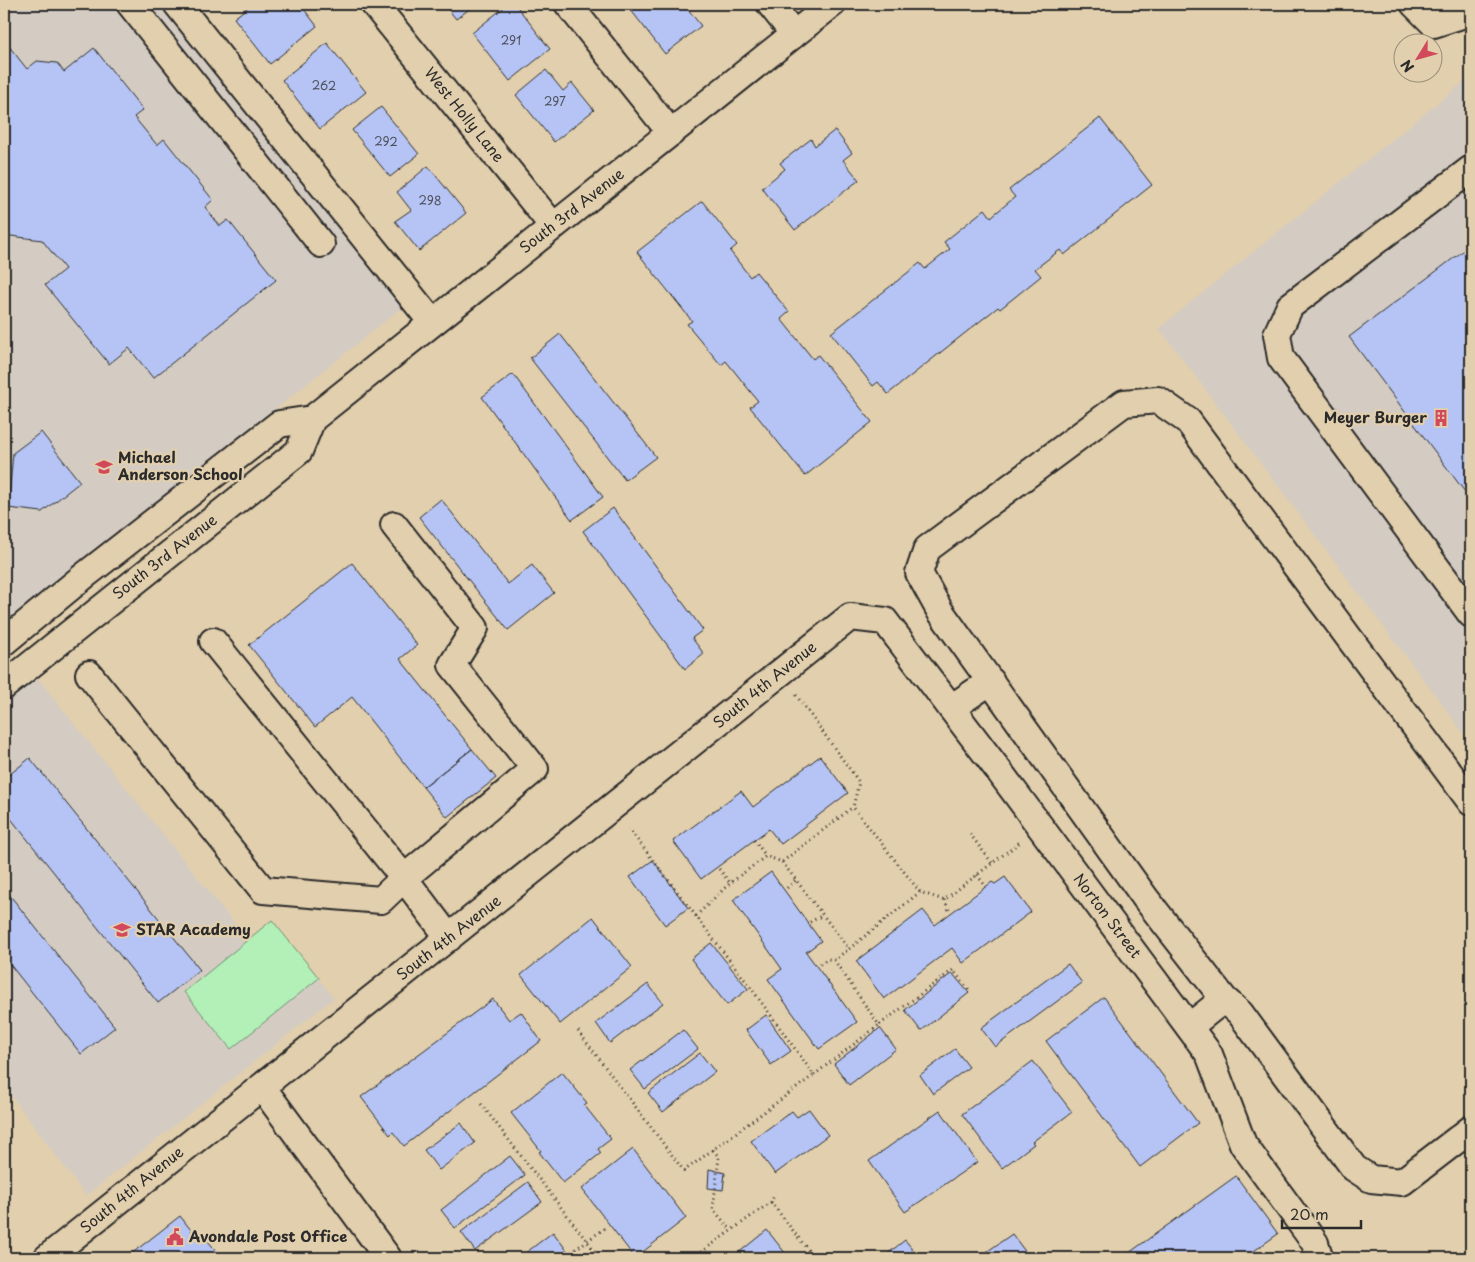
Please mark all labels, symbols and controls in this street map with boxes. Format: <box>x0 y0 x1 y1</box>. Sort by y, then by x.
house number: 291 <box>501 31 521 49</box>
north arrow <box>1392 32 1442 82</box>
text: N <box>1395 55 1419 77</box>
street label: West Holly Lane <box>420 61 511 167</box>
house number: 262 <box>312 76 336 94</box>
house number: 297 <box>544 92 566 110</box>
house number: 292 <box>374 132 398 150</box>
street label: South 3rd Avenue <box>514 162 628 258</box>
house number: 298 <box>418 191 442 209</box>
place label: Meyer Burger <box>1324 405 1427 428</box>
building icon: Meyer Burger <box>1431 408 1451 428</box>
place label: Michael Anderson School <box>117 445 243 485</box>
school or university icon: Michael Anderson School <box>94 457 114 477</box>
street label: South 3rd Avenue <box>107 508 221 604</box>
street label: South 4th Avenue <box>707 635 821 733</box>
street label: Norton Street <box>1069 868 1148 962</box>
street label: South 4th Avenue <box>391 889 505 985</box>
place label: STAR Academy <box>136 917 251 940</box>
school or university icon: STAR Academy <box>112 920 132 940</box>
street label: South 4th Avenue <box>74 1140 188 1238</box>
scale bar <box>1282 1197 1361 1229</box>
text: 20 m <box>1290 1202 1329 1225</box>
place label: Avondale Post Office <box>188 1224 347 1247</box>
public building icon: Avondale Post Office <box>165 1227 185 1247</box>

